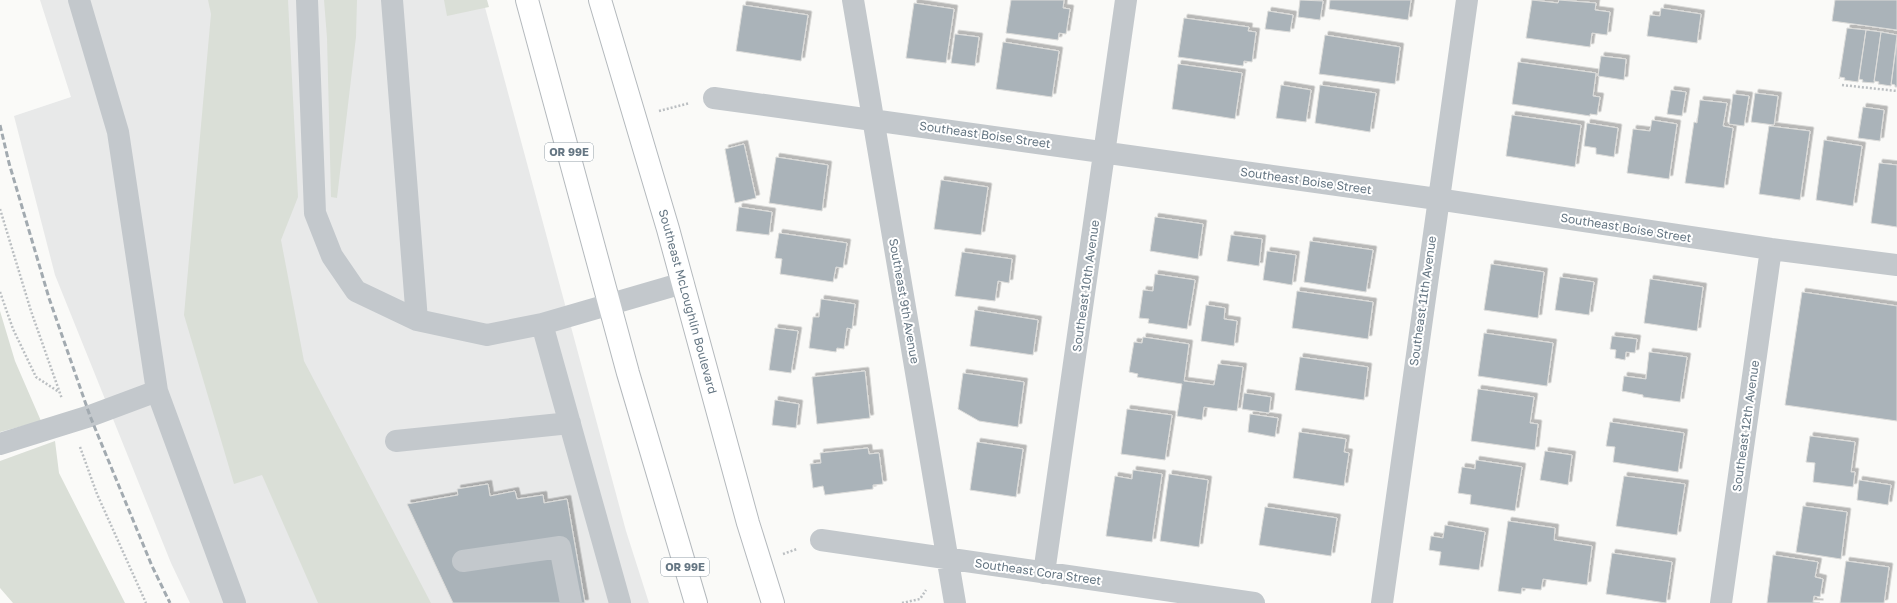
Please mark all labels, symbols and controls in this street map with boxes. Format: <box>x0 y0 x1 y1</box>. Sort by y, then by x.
street label: Southeast Boise Street <box>918 118 1052 151</box>
road number: OR 99E <box>545 143 593 161</box>
street label: Southeast Boise Street <box>1239 164 1373 197</box>
street label: Southeast McLoughlin Boulevard <box>656 207 720 395</box>
street label: Southeast Boise Street <box>1559 210 1693 245</box>
street label: Southeast 10th Avenue <box>1069 219 1102 353</box>
street label: Southeast 11th Avenue <box>1406 235 1439 367</box>
street label: Southeast 9th Avenue <box>886 237 923 365</box>
street label: Southeast 12th Avenue <box>1729 359 1762 493</box>
street label: Southeast Cora Street <box>974 555 1102 588</box>
road number: OR 99E <box>661 558 709 576</box>

